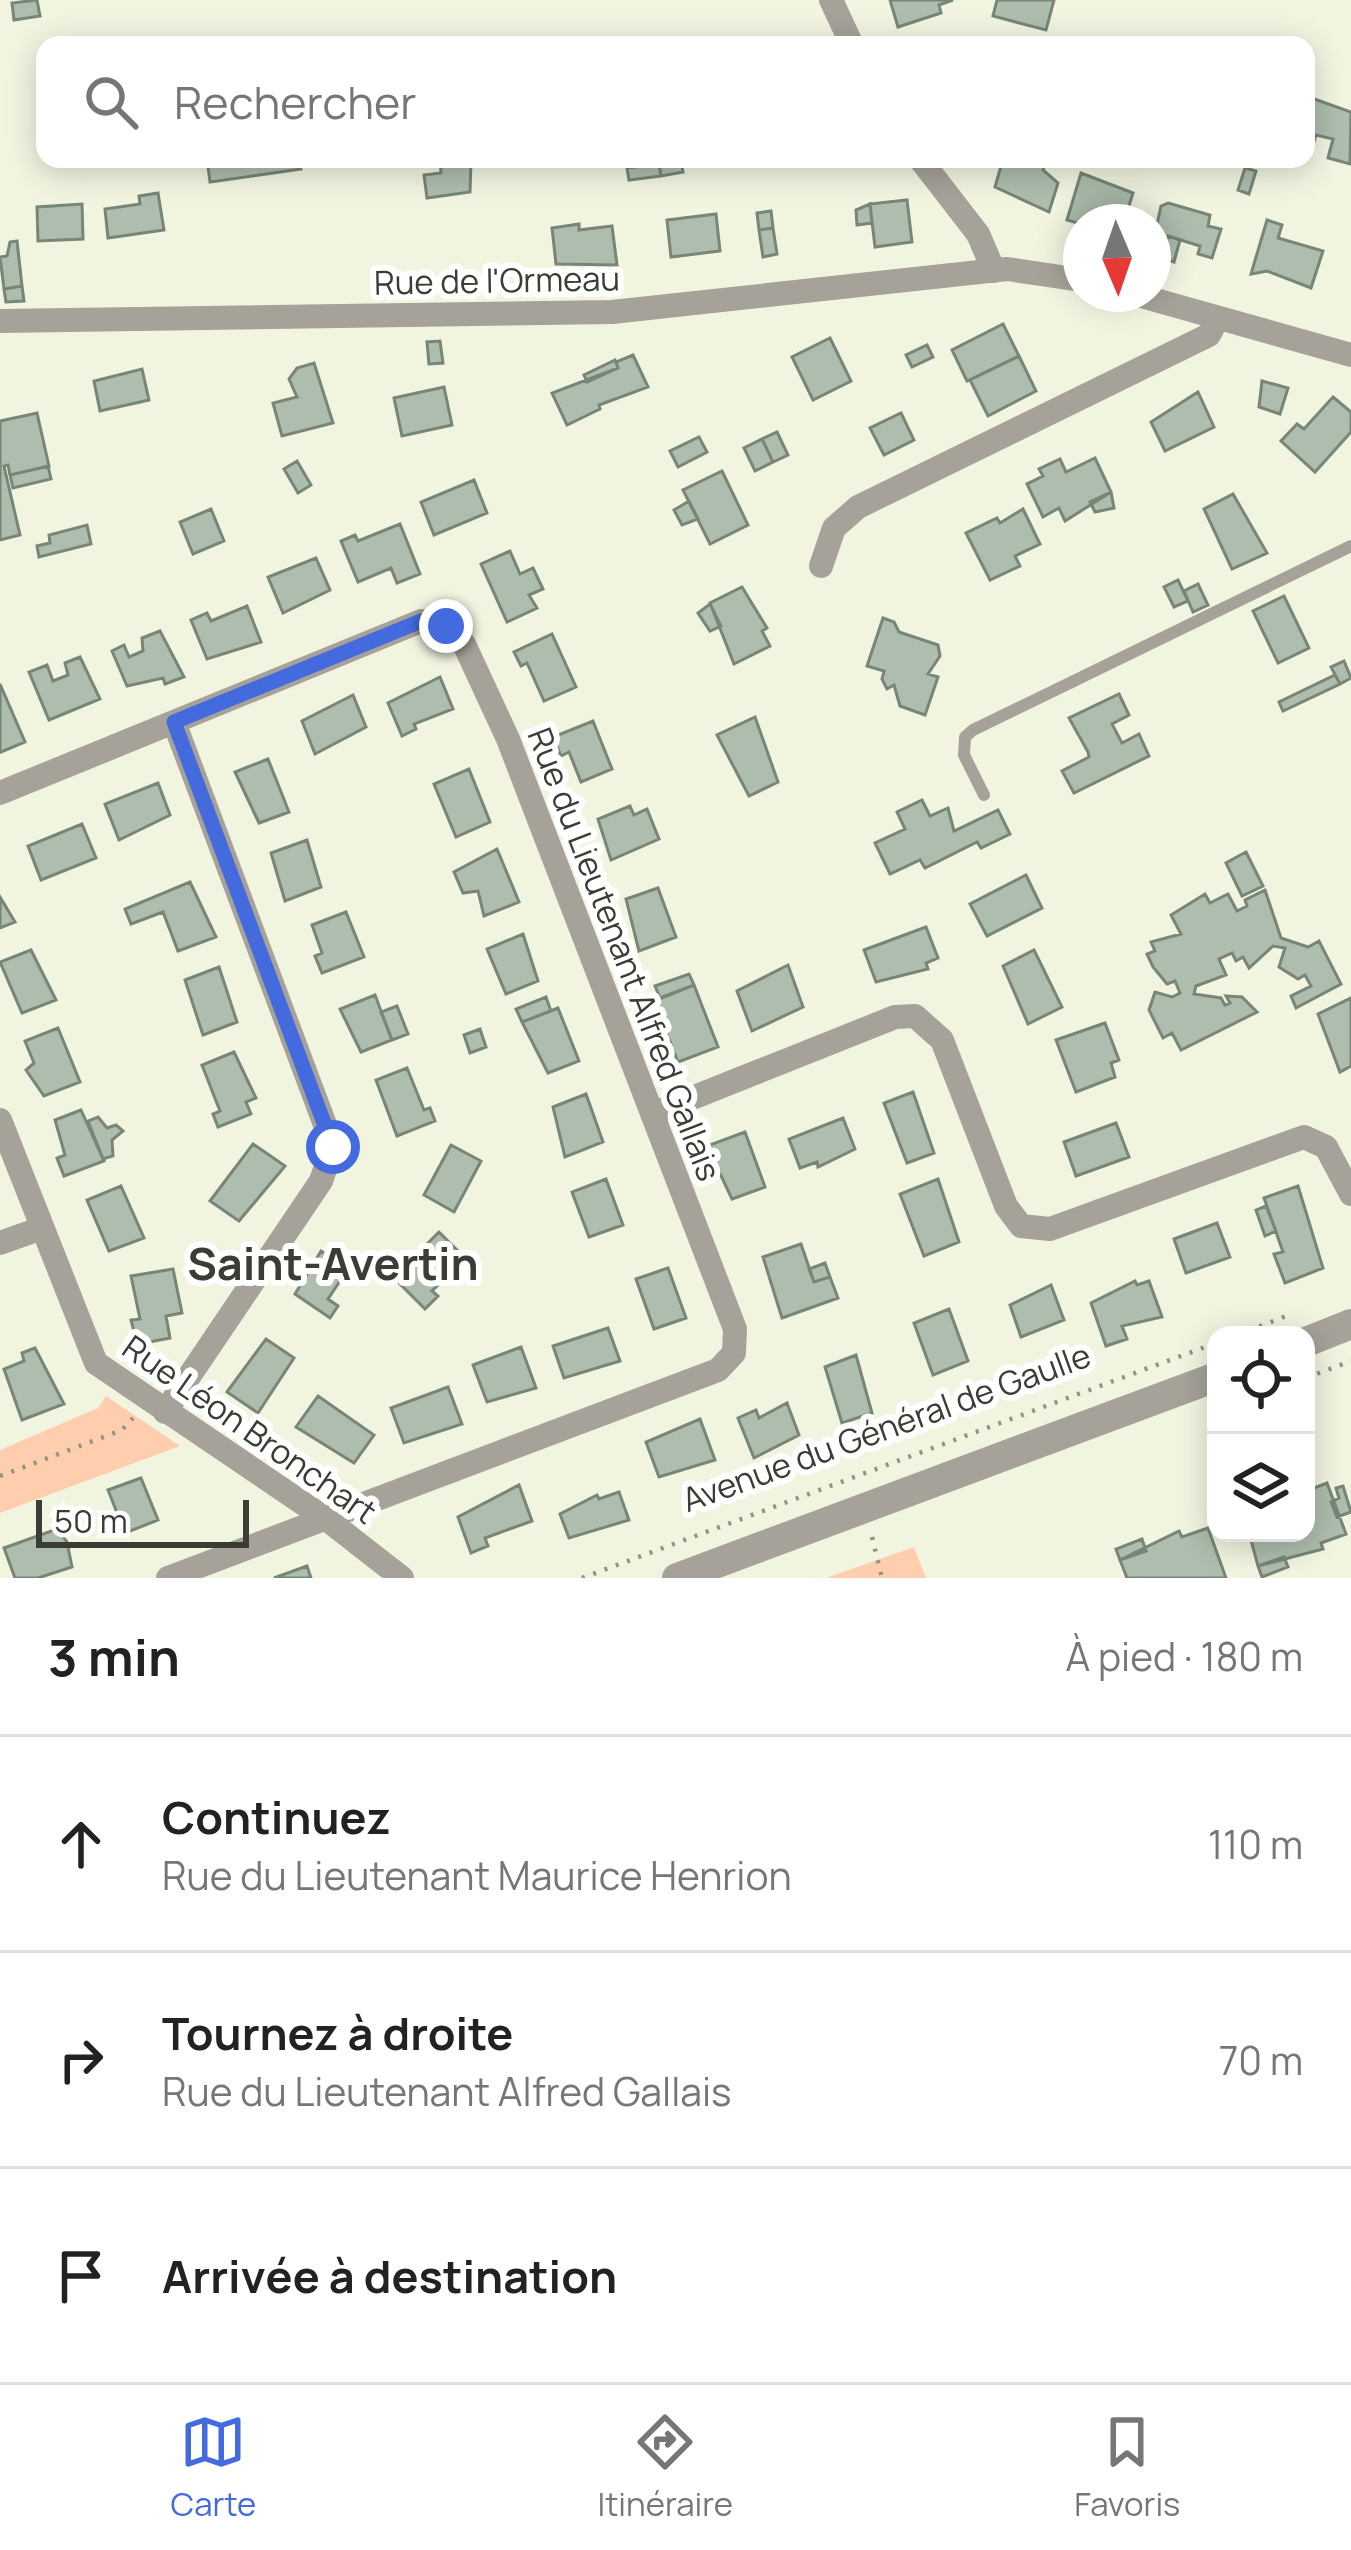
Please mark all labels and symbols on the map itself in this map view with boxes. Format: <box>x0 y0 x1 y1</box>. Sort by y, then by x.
north arrow <box>1063 204 1171 312</box>
street label: Rue de l'Ormeau <box>374 255 620 305</box>
route end <box>419 599 473 653</box>
street label: Rue du Lieutenant Alfred Gallais <box>518 721 732 1187</box>
route start <box>306 1120 360 1174</box>
district label: Saint-Avertin <box>187 1232 479 1294</box>
street label: Rue Léon Bronchart <box>114 1324 386 1534</box>
street label: Avenue du Général de Gaulle <box>676 1332 1096 1522</box>
scale bar <box>36 1494 249 1547</box>

